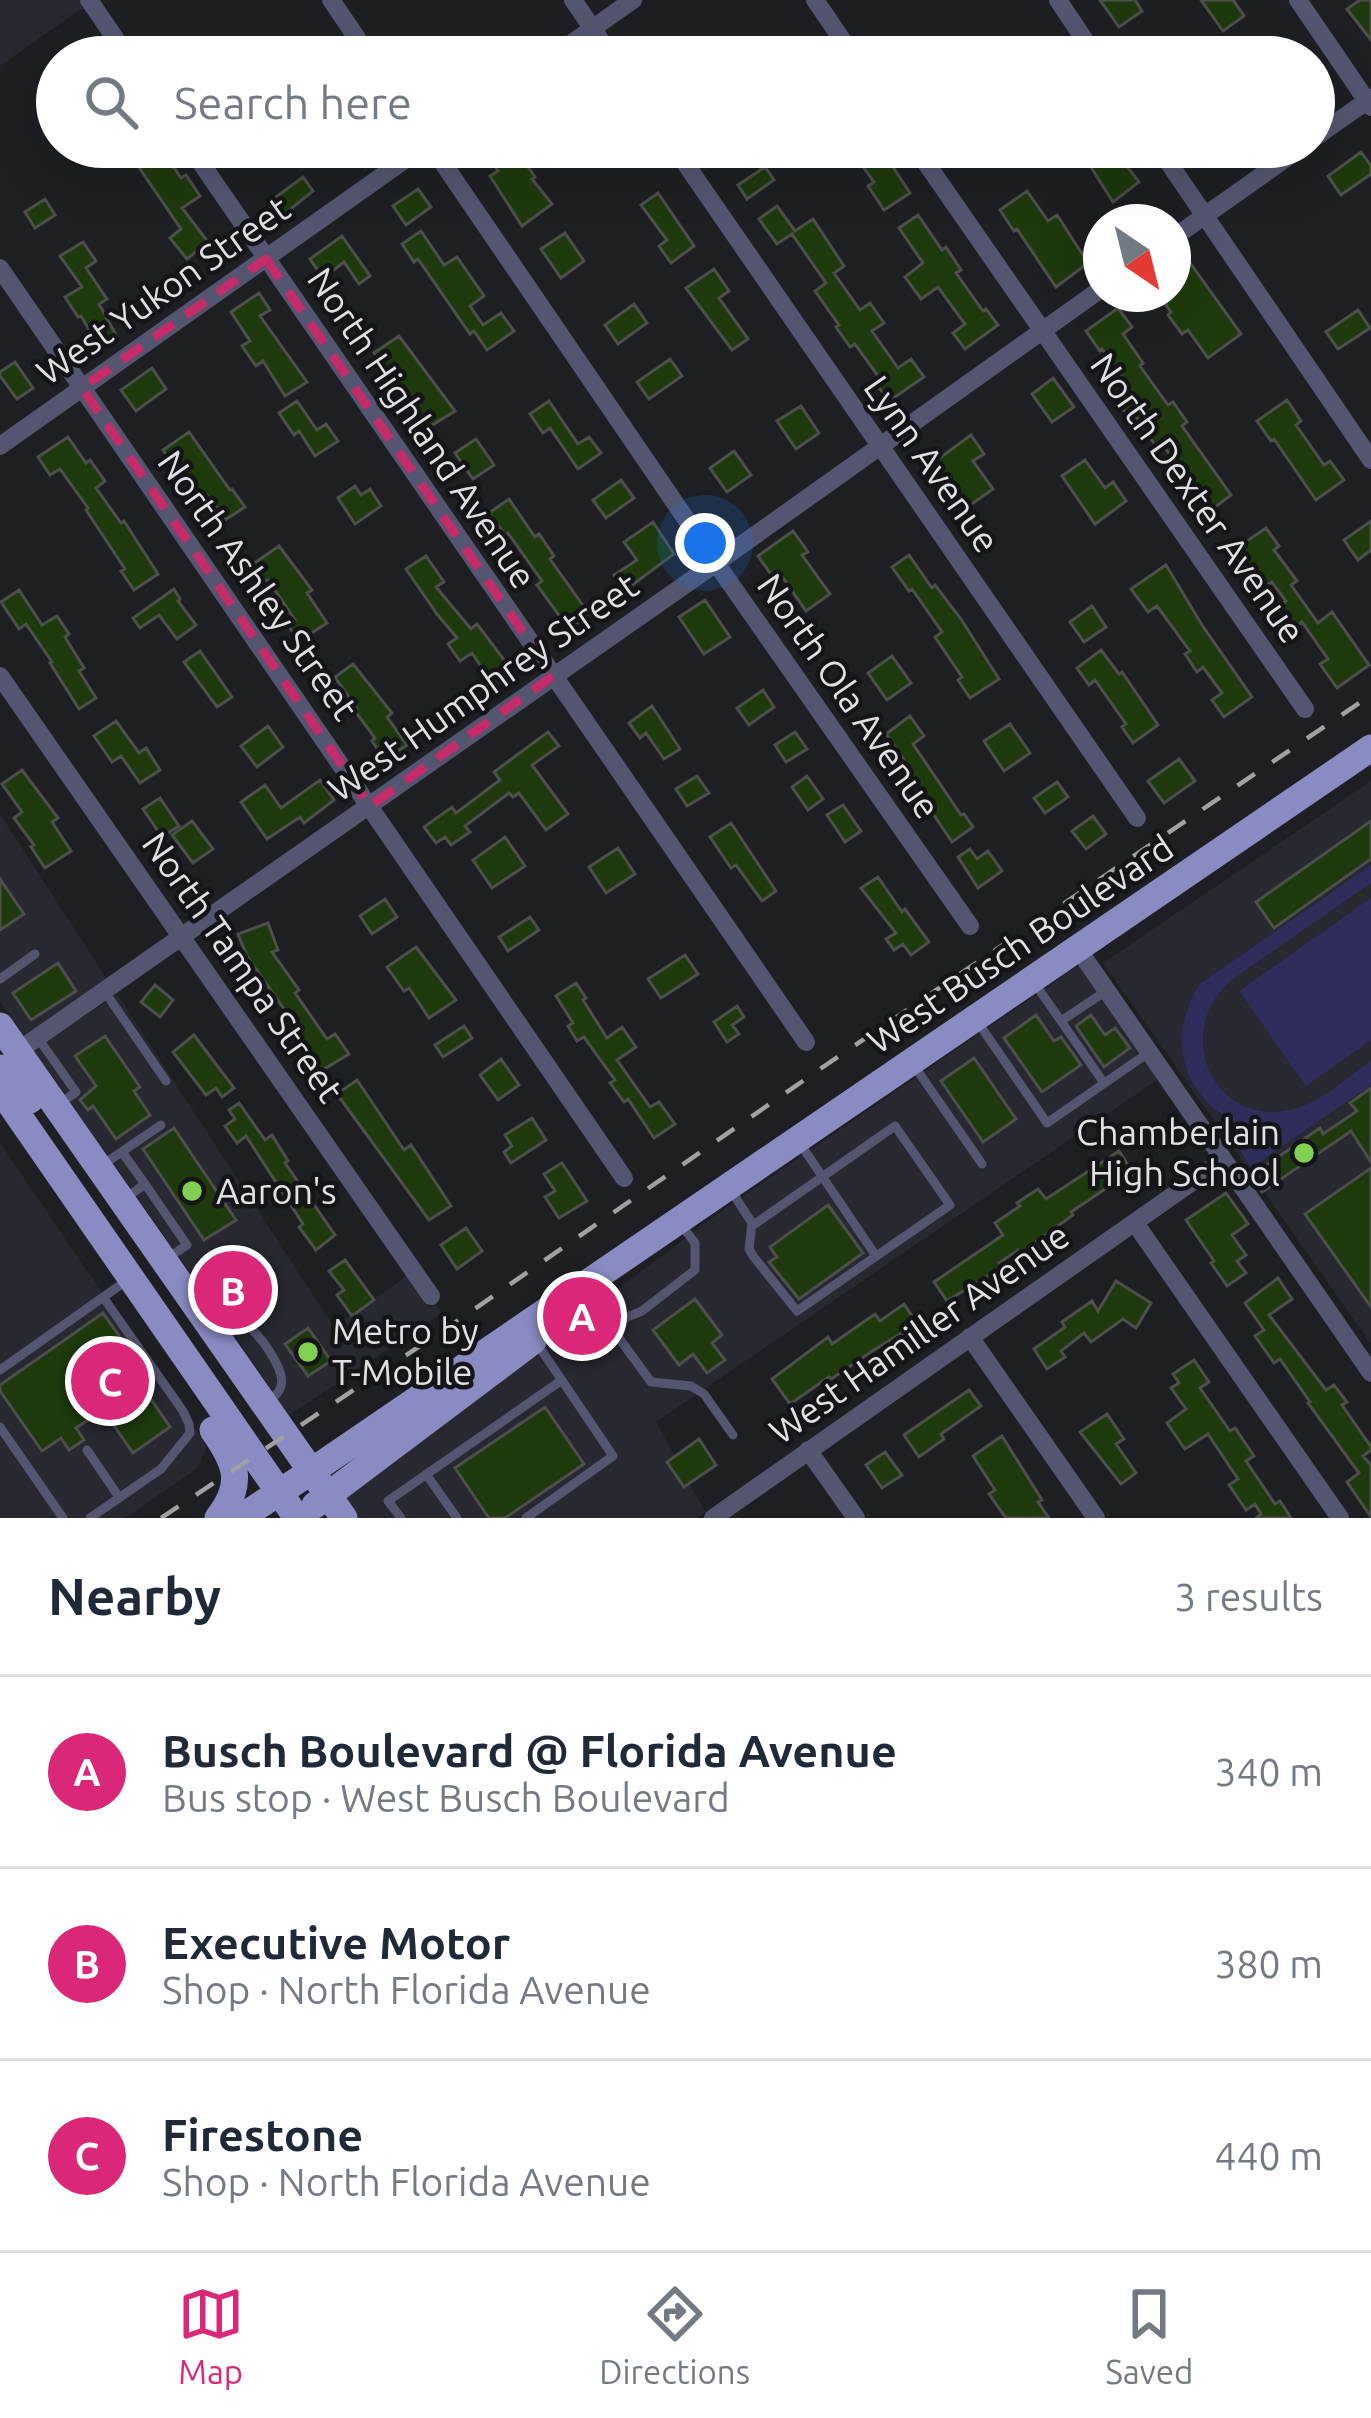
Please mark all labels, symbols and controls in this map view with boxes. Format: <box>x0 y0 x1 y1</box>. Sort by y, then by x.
search box <box>36 36 1335 168</box>
icon: search <box>78 69 144 135</box>
text: Search here <box>174 77 412 128</box>
street label: West Yukon Street <box>28 187 297 392</box>
north arrow <box>1083 204 1191 312</box>
street label: North Highland Avenue <box>300 260 545 596</box>
street label: North Dexter Avenue <box>1083 345 1314 650</box>
street label: Lynn Avenue <box>857 368 1008 560</box>
street label: North Ashley Street <box>150 442 367 727</box>
your location <box>675 513 735 573</box>
street label: West Humphrey Street <box>320 564 645 809</box>
street label: North Ola Avenue <box>750 566 949 826</box>
street label: North Tampa Street <box>135 824 352 1109</box>
street label: West Busch Boulevard <box>859 826 1180 1061</box>
place label: Chamberlain High School <box>1076 1111 1280 1193</box>
marker: Chamberlain High School <box>1291 1140 1317 1166</box>
place label: Aaron's <box>216 1170 337 1211</box>
marker: Aaron's <box>179 1178 205 1204</box>
street label: West Hamiller Avenue <box>761 1214 1076 1451</box>
pin: B <box>194 1245 272 1335</box>
pin: A <box>543 1271 621 1361</box>
place label: Metro by T-Mobile <box>332 1310 479 1392</box>
pin: C <box>71 1336 149 1426</box>
marker: Metro by T-Mobile <box>295 1339 321 1365</box>
text: Nearby <box>48 1567 221 1625</box>
text: 3 results <box>1174 1575 1323 1618</box>
text: Busch Boulevard @ Florida Avenue <box>162 1725 897 1776</box>
text: A <box>73 1750 101 1793</box>
text: 340 m <box>1214 1750 1323 1793</box>
text: Bus stop · West Busch Boulevard <box>162 1776 730 1819</box>
text: Executive Motor <box>162 1917 510 1968</box>
text: B <box>74 1942 100 1985</box>
text: 380 m <box>1214 1942 1323 1985</box>
text: Shop · North Florida Avenue <box>162 1968 651 2011</box>
text: Firestone <box>162 2109 363 2160</box>
text: C <box>75 2134 99 2177</box>
text: 440 m <box>1214 2134 1323 2177</box>
text: Shop · North Florida Avenue <box>162 2160 651 2203</box>
tab: Map <box>178 2281 244 2390</box>
tab: Directions <box>599 2281 750 2390</box>
tab: Saved <box>1105 2281 1193 2390</box>

